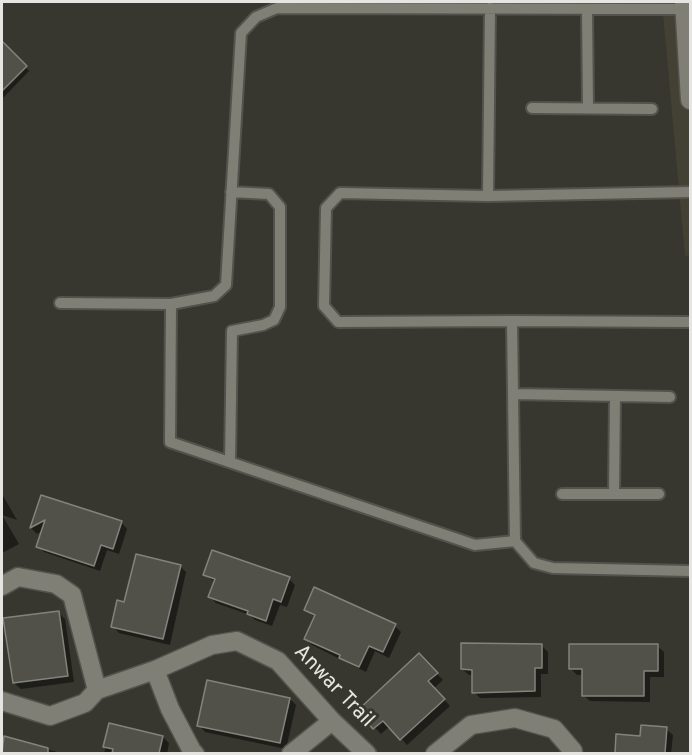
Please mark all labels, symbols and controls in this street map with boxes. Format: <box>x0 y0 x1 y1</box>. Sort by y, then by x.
street label: Anwar Trail <box>287 640 379 734</box>

